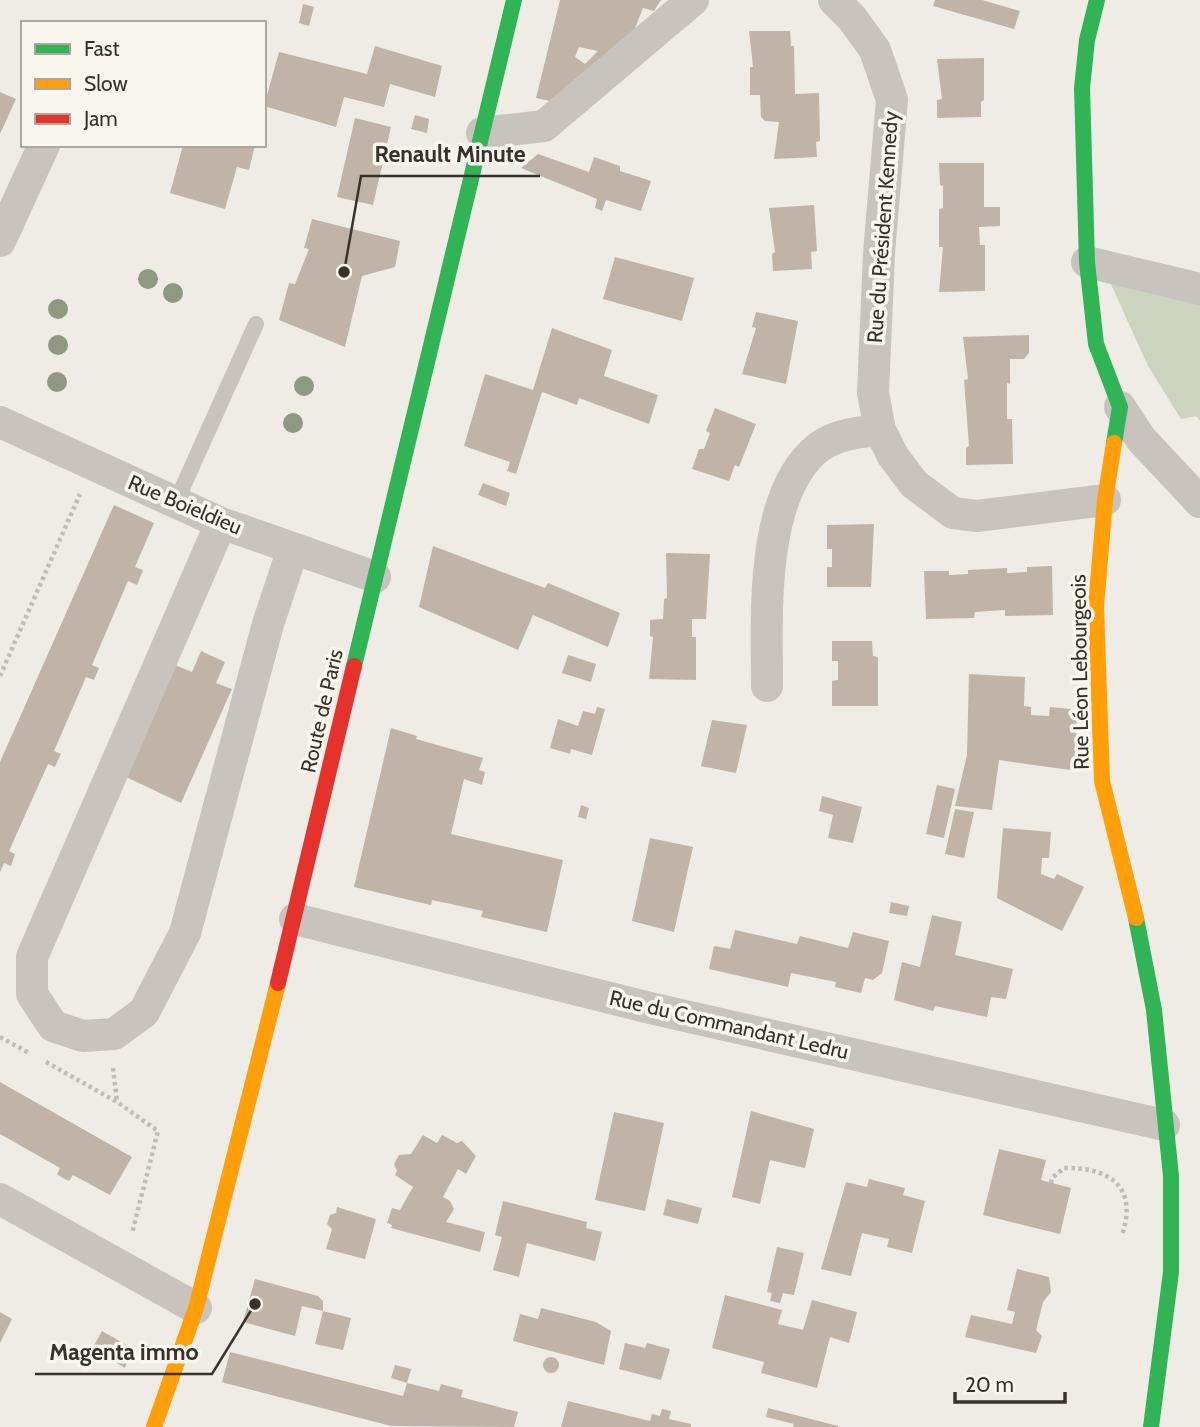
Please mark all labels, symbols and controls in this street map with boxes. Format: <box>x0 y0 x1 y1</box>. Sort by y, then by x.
legend <box>21 21 266 147</box>
text: Fast <box>84 36 120 61</box>
text: Slow <box>84 71 128 96</box>
text: Jam <box>83 106 118 131</box>
street label: Rue du Président Kennedy <box>862 110 903 344</box>
callout: Renault Minute <box>361 132 540 176</box>
text: Renault Minute <box>374 140 526 168</box>
street label: Rue Boieldieu <box>125 469 246 540</box>
street label: Rue Léon Lebourgeois <box>1065 574 1094 770</box>
street label: Route de Paris <box>295 646 348 775</box>
street label: Rue du Commandant Ledru <box>607 985 851 1064</box>
callout: Magenta immo <box>35 1330 212 1374</box>
text: Magenta immo <box>49 1338 199 1366</box>
scale bar <box>955 1360 1065 1404</box>
text: 20 m <box>965 1372 1014 1397</box>

